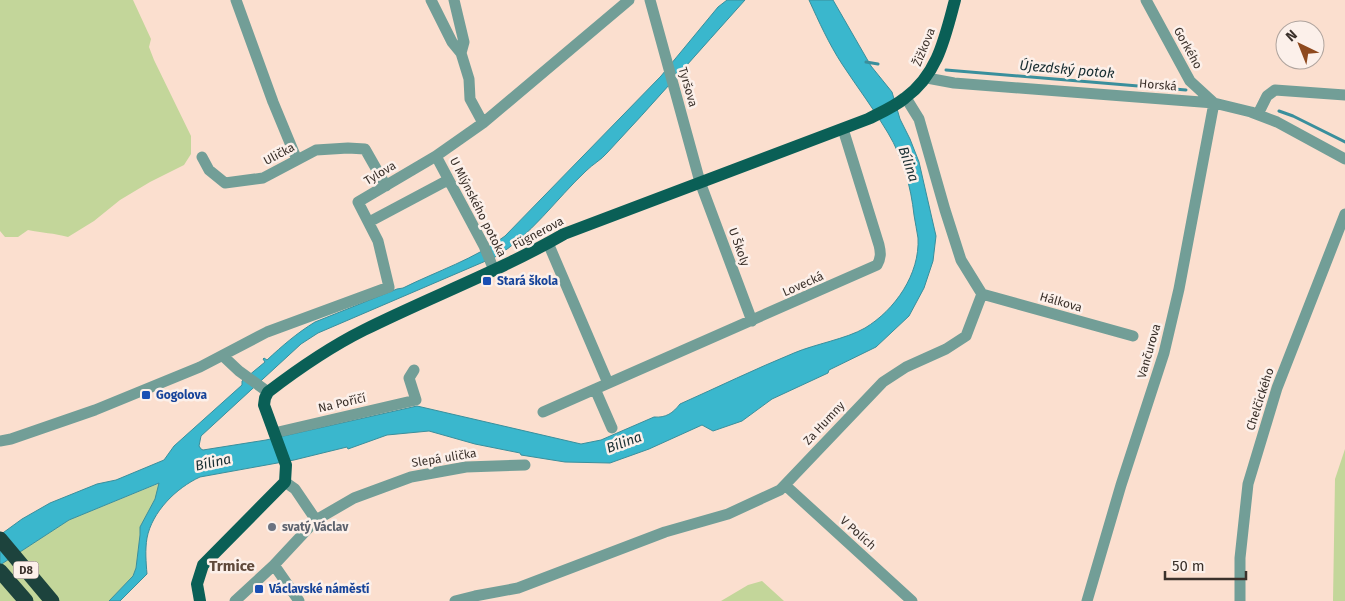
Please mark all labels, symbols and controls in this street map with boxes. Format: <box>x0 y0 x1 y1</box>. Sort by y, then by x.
north arrow <box>1275 20 1325 70</box>
street label: Žižkova <box>909 25 938 68</box>
street label: Gorkého <box>1171 25 1205 71</box>
text: N <box>1282 26 1301 45</box>
water label: Újezdský potok <box>1019 56 1116 82</box>
street label: Tyršova <box>676 65 700 109</box>
street label: Horská <box>1139 76 1177 94</box>
street label: Ulička <box>261 140 297 168</box>
water label: Bílina <box>895 144 923 184</box>
street label: U Mlýnského potoka <box>447 155 509 259</box>
street label: Tylova <box>362 158 398 188</box>
street label: Fügnerova <box>510 214 566 252</box>
street label: U Školy <box>726 225 753 268</box>
street label: Lovecká <box>780 269 826 299</box>
place label: Stará škola <box>497 274 559 288</box>
marker: Stará škola <box>481 275 493 287</box>
street label: Hálkova <box>1038 289 1084 315</box>
street label: Vančurova <box>1135 322 1163 380</box>
street label: Chelčického <box>1243 366 1277 432</box>
place label: Gogolova <box>156 388 207 402</box>
marker: Gogolova <box>140 389 152 401</box>
street label: Na Poříčí <box>317 391 368 415</box>
street label: Za Humny <box>800 398 848 448</box>
water label: Bílina <box>604 428 644 457</box>
street label: Slepá ulička <box>411 446 477 470</box>
water label: Bílina <box>193 450 233 475</box>
street label: V Polích <box>837 513 879 553</box>
place label: svatý Václav <box>282 520 349 534</box>
marker: svatý Václav <box>266 521 278 533</box>
scale bar <box>1165 548 1246 580</box>
district label: Trmice <box>209 557 255 575</box>
text: 50 m <box>1172 557 1205 575</box>
road number: D8 <box>14 562 38 578</box>
place label: Václavské náměstí <box>268 582 370 596</box>
marker: Václavské náměstí <box>253 583 265 595</box>

